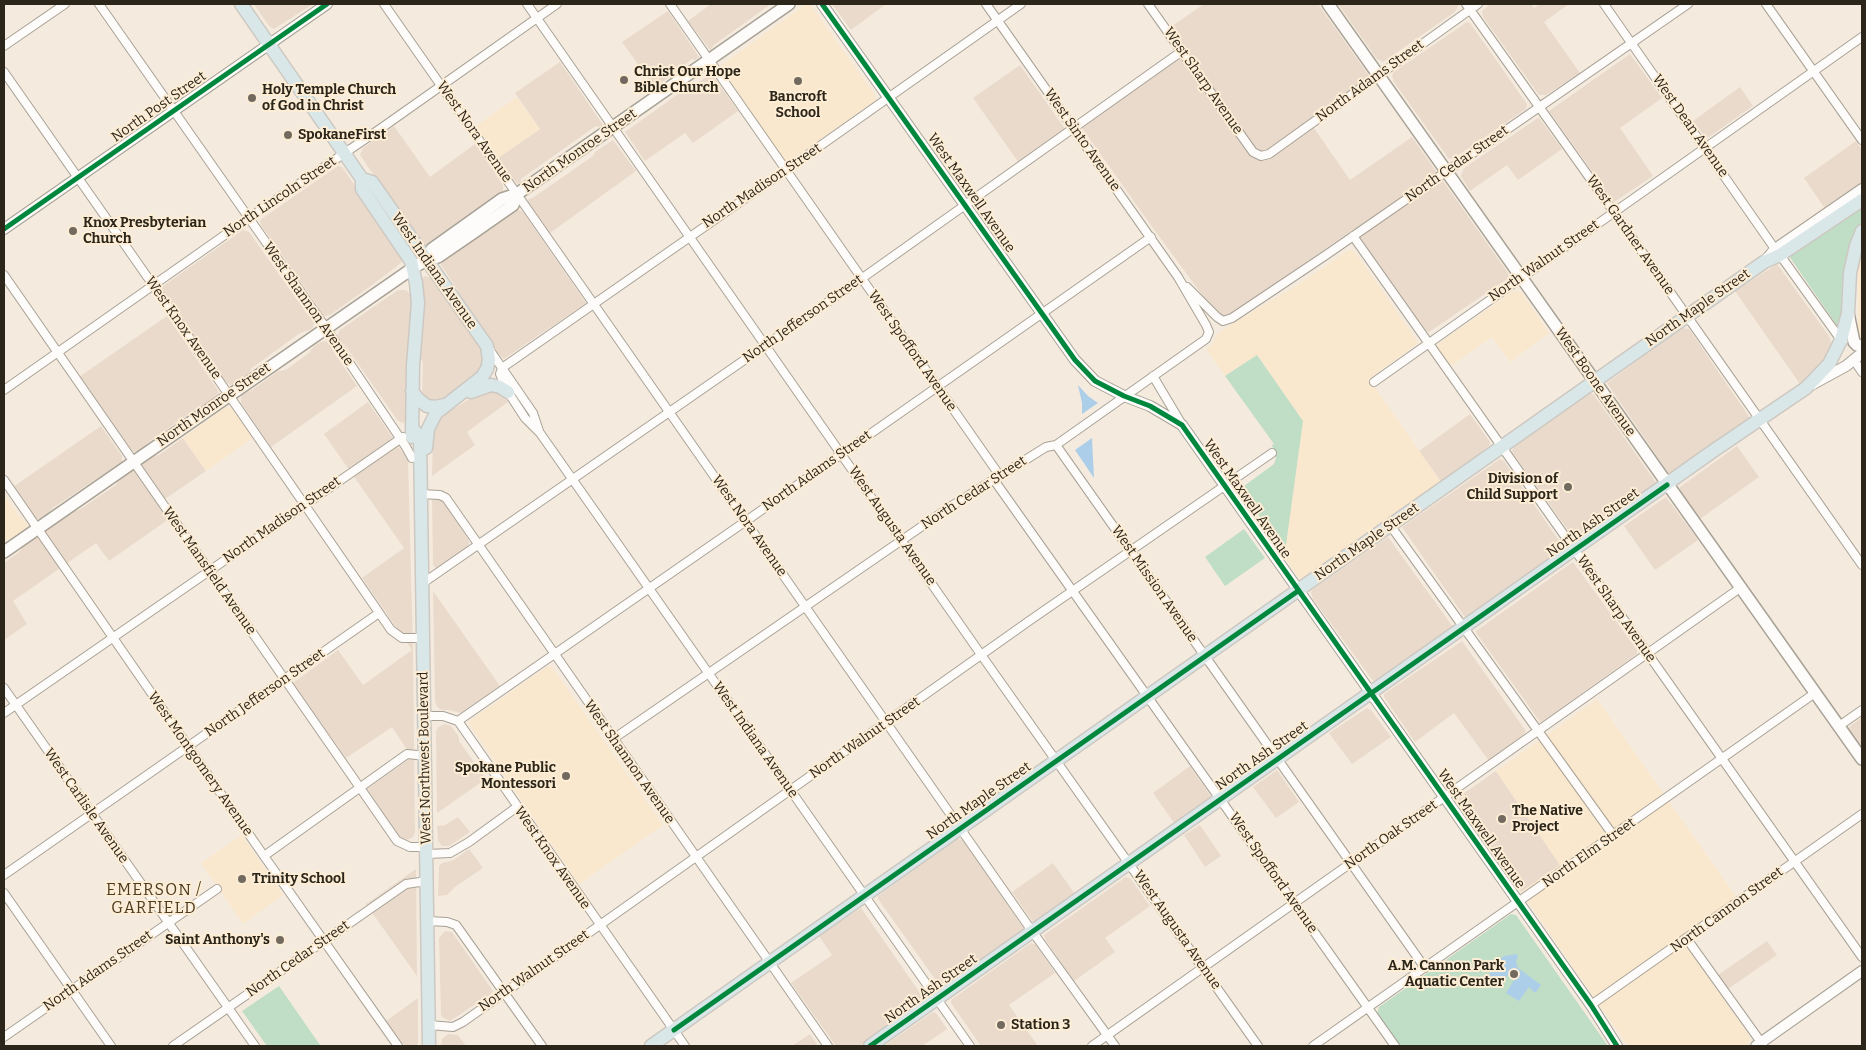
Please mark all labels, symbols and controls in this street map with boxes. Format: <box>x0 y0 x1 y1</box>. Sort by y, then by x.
street label: West Sharp Avenue <box>1160 24 1246 138</box>
street label: North Adams Street <box>1313 36 1427 126</box>
place label: Christ Our Hope Bible Church <box>634 64 741 96</box>
street label: North Post Street <box>108 68 210 146</box>
street label: West Dean Avenue <box>1648 71 1732 181</box>
marker: Christ Our Hope Bible Church <box>618 74 630 86</box>
marker: Bancroft School <box>792 75 804 87</box>
street label: West Nora Avenue <box>433 78 515 186</box>
place label: Holy Temple Church of God in Christ <box>262 82 396 114</box>
street label: West Sinto Avenue <box>1040 85 1124 195</box>
place label: Bancroft School <box>769 89 827 121</box>
marker: Holy Temple Church of God in Christ <box>246 92 258 104</box>
street label: North Monroe Street <box>520 106 640 196</box>
street label: North Cedar Street <box>1402 122 1512 206</box>
place label: SpokaneFirst <box>298 127 386 143</box>
marker: SpokaneFirst <box>282 129 294 141</box>
street label: West Maxwell Avenue <box>923 130 1019 256</box>
street label: North Madison Street <box>699 140 825 232</box>
street label: North Lincoln Street <box>220 153 340 241</box>
street label: West Gardner Avenue <box>1582 172 1678 298</box>
street label: West Indiana Avenue <box>388 210 480 332</box>
place label: Knox Presbyterian Church <box>83 215 206 248</box>
street label: North Walnut Street <box>1485 216 1603 306</box>
marker: Knox Presbyterian Church <box>67 225 79 237</box>
street label: West Shannon Avenue <box>259 239 357 369</box>
street label: North Maple Street <box>1642 266 1754 350</box>
street label: North Jefferson Street <box>740 271 866 367</box>
street label: West Knox Avenue <box>141 273 225 383</box>
street label: West Spofford Avenue <box>864 287 960 415</box>
street label: West Boone Avenue <box>1551 324 1639 440</box>
street label: North Monroe Street <box>154 360 274 450</box>
street label: North Adams Street <box>759 427 875 515</box>
street label: West Maxwell Avenue <box>1199 436 1295 562</box>
street label: North Cedar Street <box>918 453 1030 533</box>
street label: West Augusta Avenue <box>845 463 939 589</box>
place label: Division of Child Support <box>1467 471 1558 504</box>
street label: West Nora Avenue <box>708 472 790 580</box>
street label: North Madison Street <box>220 473 344 567</box>
marker: Division of Child Support <box>1562 481 1574 493</box>
street label: North Ash Street <box>1544 485 1642 561</box>
street label: North Maple Street <box>1311 500 1423 584</box>
street label: West Mansfield Avenue <box>158 504 260 638</box>
street label: West Mission Avenue <box>1107 522 1201 646</box>
street label: West Sharp Avenue <box>1573 552 1659 666</box>
street label: North Jefferson Street <box>202 645 328 741</box>
street label: West Northwest Boulevard <box>415 671 435 845</box>
street label: West Indiana Avenue <box>709 679 801 801</box>
street label: West Montgomery Avenue <box>144 689 256 839</box>
street label: North Walnut Street <box>806 693 924 783</box>
street label: West Shannon Avenue <box>580 697 678 827</box>
street label: North Ash Street <box>1213 718 1311 794</box>
street label: West Carlisle Avenue <box>40 745 132 867</box>
street label: North Maple Street <box>923 759 1035 843</box>
place label: Spokane Public Montessori <box>455 760 556 792</box>
street label: West Maxwell Avenue <box>1433 766 1529 892</box>
marker: Spokane Public Montessori <box>560 770 572 782</box>
street label: North Oak Street <box>1341 797 1441 873</box>
street label: West Knox Avenue <box>510 803 594 913</box>
place label: The Native Project <box>1512 803 1583 836</box>
street label: West Spofford Avenue <box>1225 809 1321 937</box>
marker: The Native Project <box>1496 813 1508 825</box>
street label: North Elm Street <box>1539 815 1639 891</box>
street label: North Cannon Street <box>1667 864 1787 956</box>
street label: West Augusta Avenue <box>1130 867 1224 993</box>
place label: Trinity School <box>252 871 345 887</box>
marker: Trinity School <box>236 873 248 885</box>
district label: EMERSON / GARFIELD <box>105 881 203 919</box>
street label: North Cedar Street <box>243 917 353 1001</box>
street label: North Walnut Street <box>475 926 593 1016</box>
street label: North Adams Street <box>40 927 156 1015</box>
place label: Saint Anthony's <box>165 932 270 948</box>
marker: Saint Anthony's <box>274 934 286 946</box>
street label: North Ash Street <box>882 951 980 1027</box>
place label: A.M. Cannon Park Aquatic Center <box>1388 958 1504 990</box>
marker: A.M. Cannon Park Aquatic Center <box>1508 968 1520 980</box>
place label: Station 3 <box>1011 1017 1070 1033</box>
marker: Station 3 <box>995 1019 1007 1031</box>

